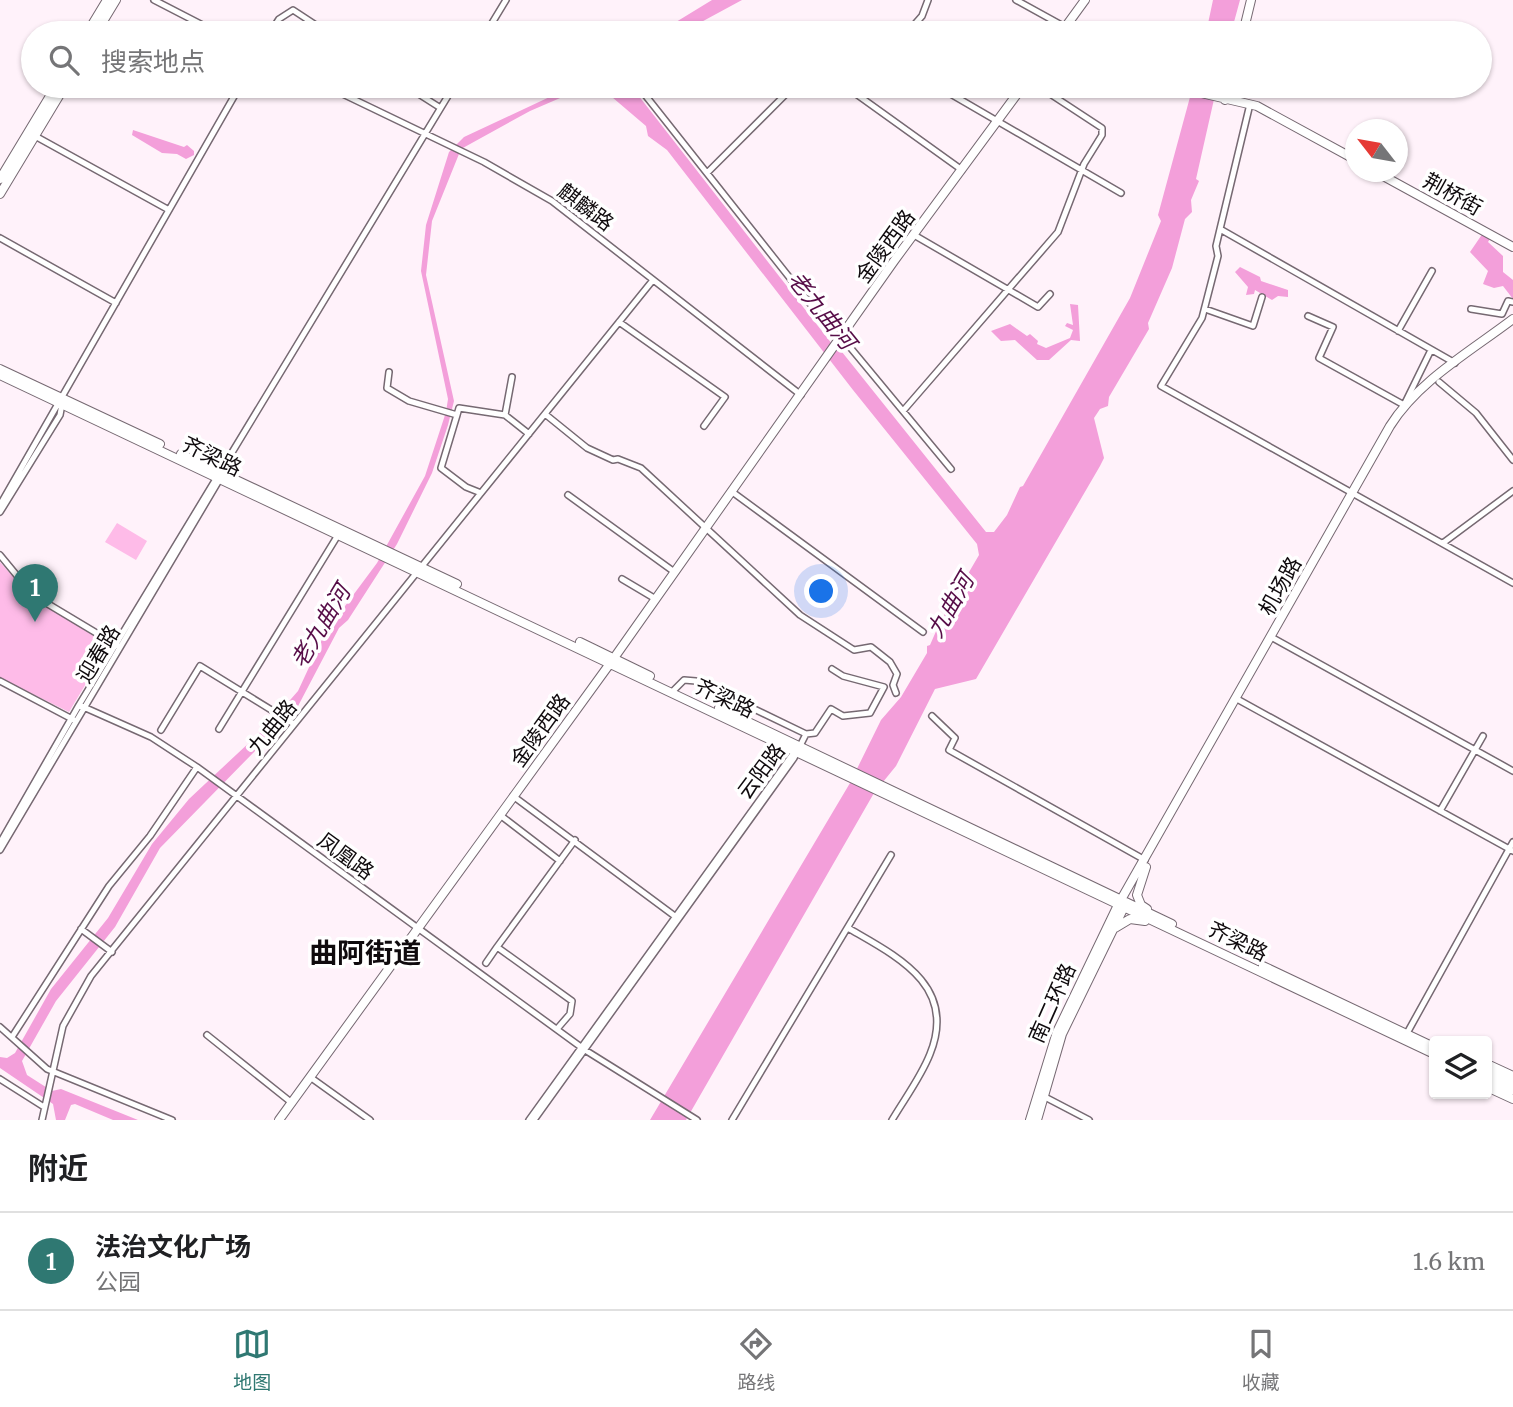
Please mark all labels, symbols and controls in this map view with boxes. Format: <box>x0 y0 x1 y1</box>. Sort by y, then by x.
search box <box>21 21 1492 98</box>
icon: search <box>45 41 83 79</box>
text: 搜索地点 <box>101 45 205 78</box>
north arrow <box>1345 119 1408 182</box>
street label: 荆桥街 <box>1419 167 1487 221</box>
street label: 麒麟路 <box>553 177 619 237</box>
street label: 金陵西路 <box>849 204 921 288</box>
water label: 老九曲河 <box>782 265 865 358</box>
street label: 齐梁路 <box>178 430 246 482</box>
street label: 机场路 <box>1253 552 1307 620</box>
pin: 1 <box>12 564 58 622</box>
water label: 九曲河 <box>920 564 982 642</box>
your location <box>804 574 838 608</box>
water label: 老九曲河 <box>284 576 358 673</box>
street label: 迎春路 <box>70 620 126 688</box>
street label: 齐梁路 <box>691 672 759 724</box>
street label: 金陵西路 <box>504 688 576 772</box>
street label: 九曲路 <box>242 694 302 760</box>
street label: 云阳路 <box>731 738 791 804</box>
street label: 凤凰路 <box>313 827 379 885</box>
street label: 齐梁路 <box>1204 915 1272 967</box>
district label: 曲阿街道 <box>309 935 421 971</box>
street label: 南二环路 <box>1023 959 1081 1047</box>
map controls <box>1429 1036 1492 1099</box>
button: layers <box>1429 1036 1492 1099</box>
text: 附近 <box>28 1149 88 1187</box>
text: 法治文化广场 <box>95 1230 251 1263</box>
text: 1 <box>46 1247 56 1276</box>
text: 1.6 km <box>1413 1247 1485 1276</box>
text: 公园 <box>95 1267 141 1296</box>
tab: 地图 <box>233 1325 271 1394</box>
tab: 路线 <box>737 1325 776 1394</box>
tab: 收藏 <box>1242 1325 1280 1394</box>

